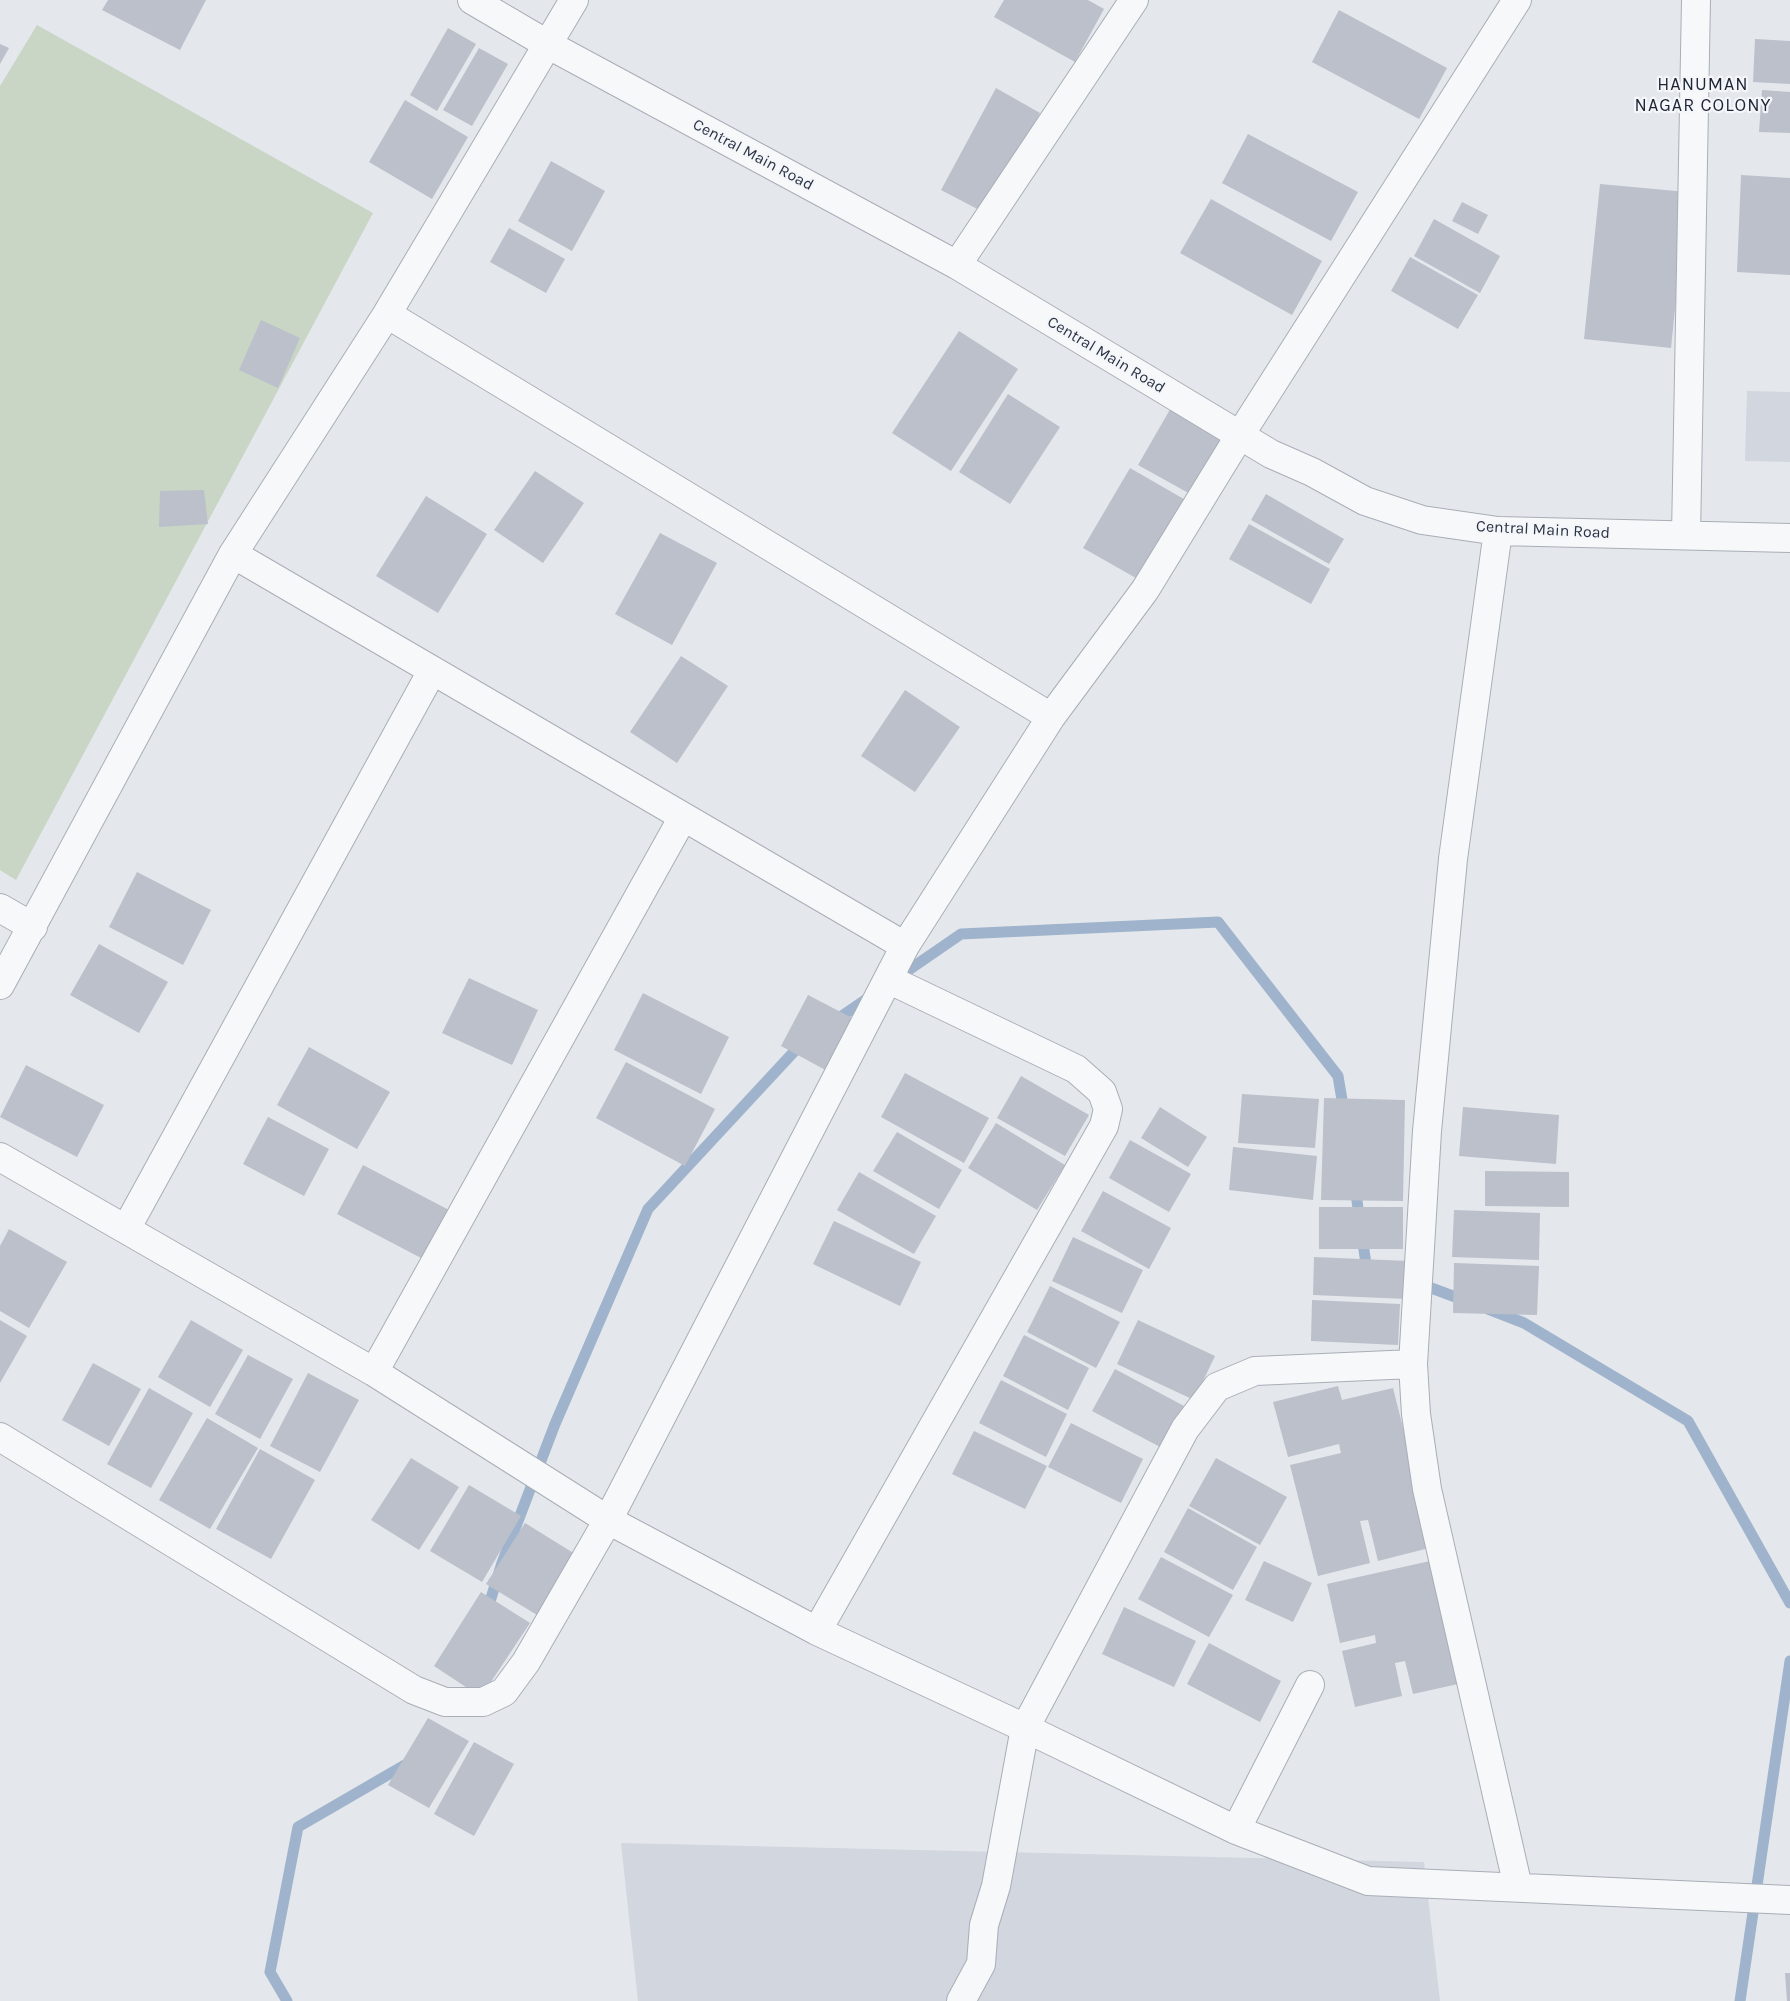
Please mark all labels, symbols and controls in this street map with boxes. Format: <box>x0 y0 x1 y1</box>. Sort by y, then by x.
district label: HANUMAN NAGAR COLONY <box>1633 74 1773 116</box>
street label: Central Main Road <box>689 115 817 195</box>
street label: Central Main Road <box>1044 312 1168 398</box>
street label: Central Main Road <box>1476 517 1610 543</box>

